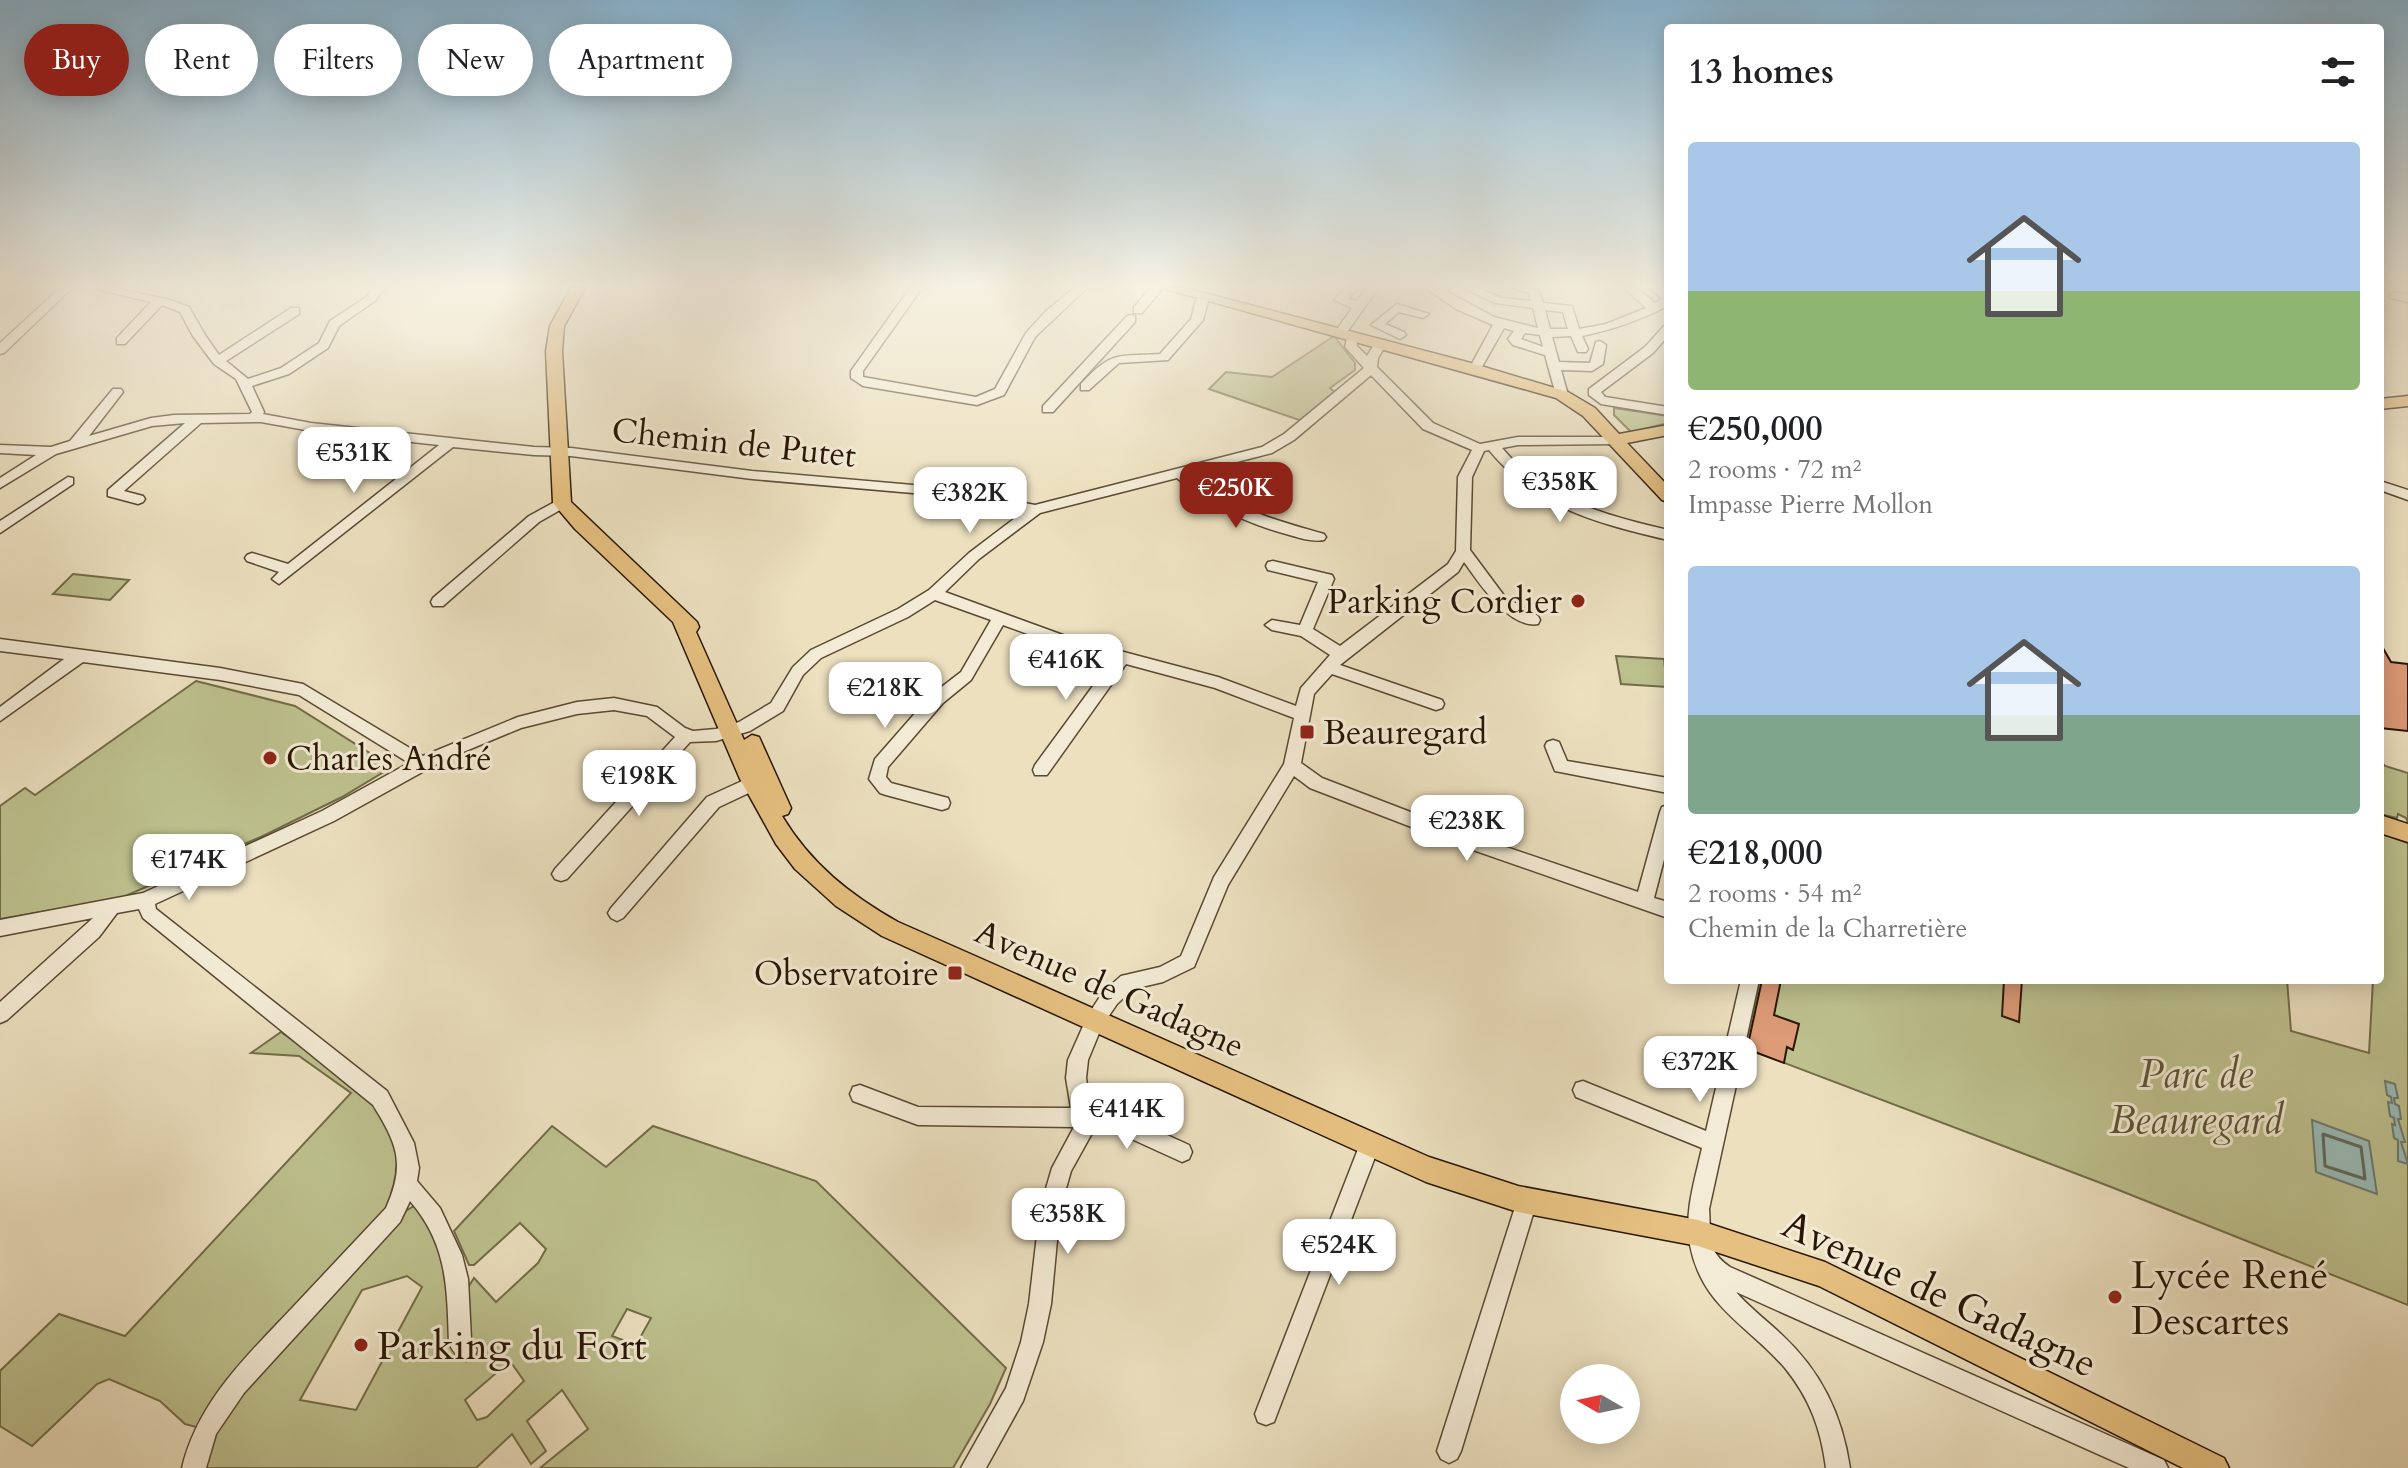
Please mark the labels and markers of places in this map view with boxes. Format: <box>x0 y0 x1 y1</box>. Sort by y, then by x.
pin: €531K <box>298 427 410 495</box>
pin: €358K <box>1504 456 1616 524</box>
pin: €250K <box>1180 462 1292 530</box>
pin: €382K <box>914 467 1026 535</box>
place label: Parking Cordier <box>1327 579 1563 625</box>
marker: Parking Cordier <box>1569 592 1587 610</box>
pin: €416K <box>1010 634 1122 702</box>
pin: €218K <box>829 662 941 730</box>
place label: Beauregard <box>1323 710 1487 756</box>
marker: Beauregard <box>1298 723 1316 741</box>
place label: Charles André <box>286 736 492 782</box>
marker: Charles André <box>261 749 279 767</box>
pin: €198K <box>583 750 695 818</box>
pin: €238K <box>1411 795 1523 863</box>
pin: €174K <box>133 834 245 902</box>
place label: Observatoire <box>754 951 939 997</box>
marker: Observatoire <box>946 964 964 982</box>
pin: €372K <box>1644 1036 1756 1104</box>
pin: €414K <box>1071 1083 1183 1151</box>
pin: €358K <box>1012 1188 1124 1256</box>
pin: €524K <box>1283 1219 1395 1287</box>
place label: Lycée René Descartes <box>2131 1248 2328 1349</box>
marker: Lycée René Descartes <box>2106 1288 2124 1306</box>
place label: Parking du Fort <box>377 1319 647 1374</box>
marker: Parking du Fort <box>352 1336 370 1354</box>

